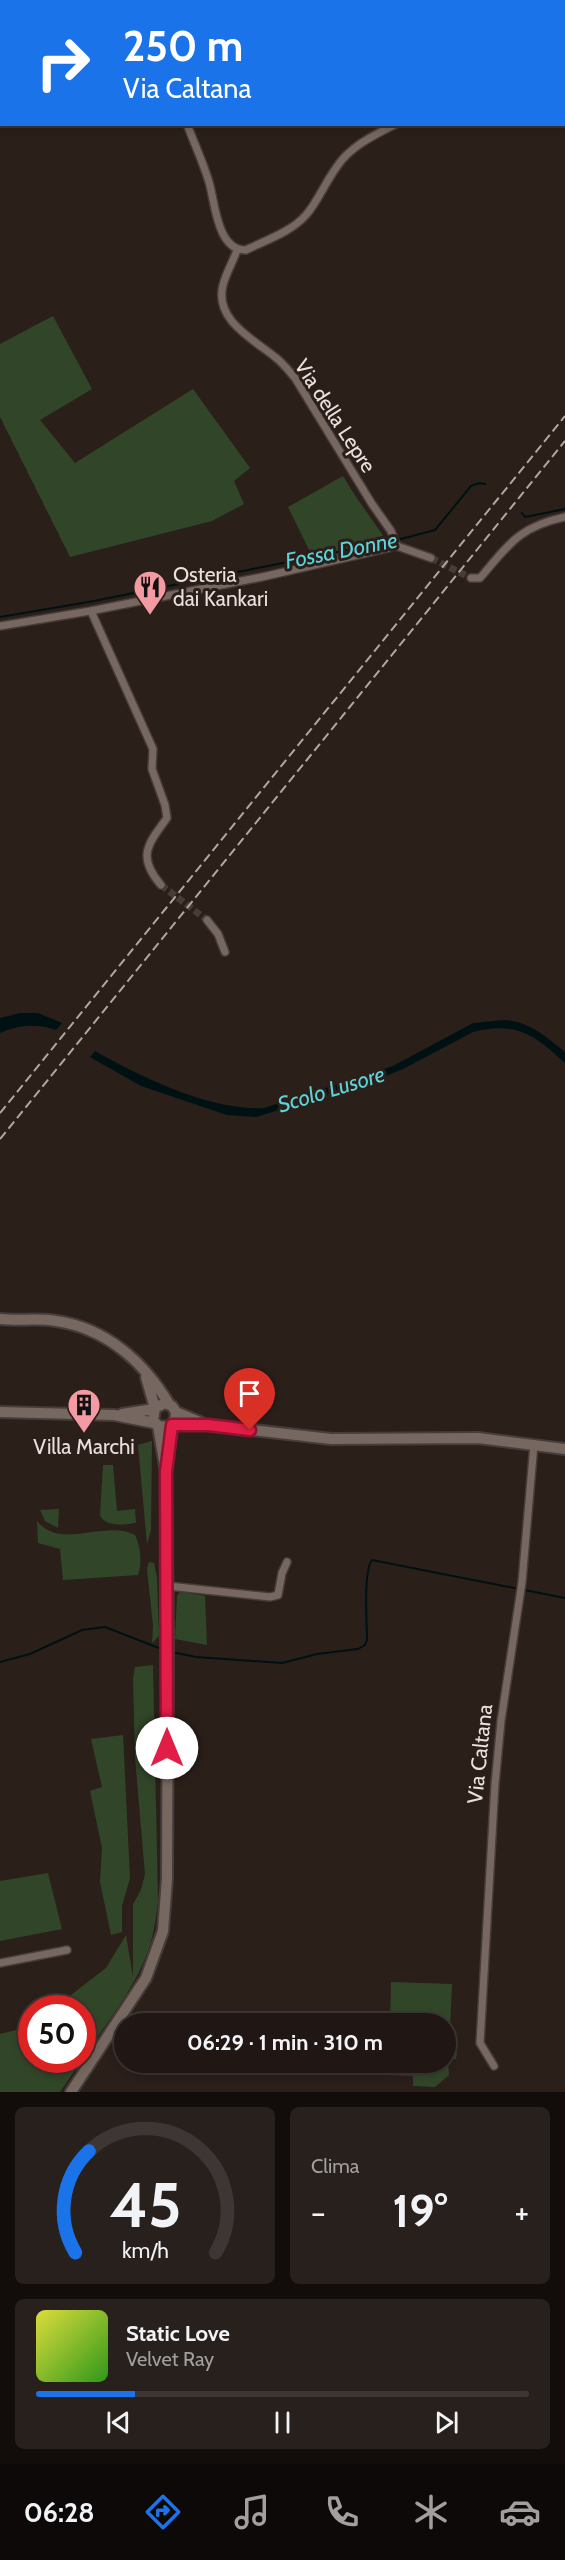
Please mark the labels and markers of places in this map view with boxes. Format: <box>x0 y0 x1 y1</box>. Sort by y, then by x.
place label: Osteria dai Kankari <box>173 562 268 611</box>
restaurant icon: Osteria dai Kankari <box>132 569 168 616</box>
pin <box>224 1368 275 1430</box>
building icon: Villa Marchi <box>66 1387 102 1434</box>
place label: Villa Marchi <box>33 1434 135 1459</box>

